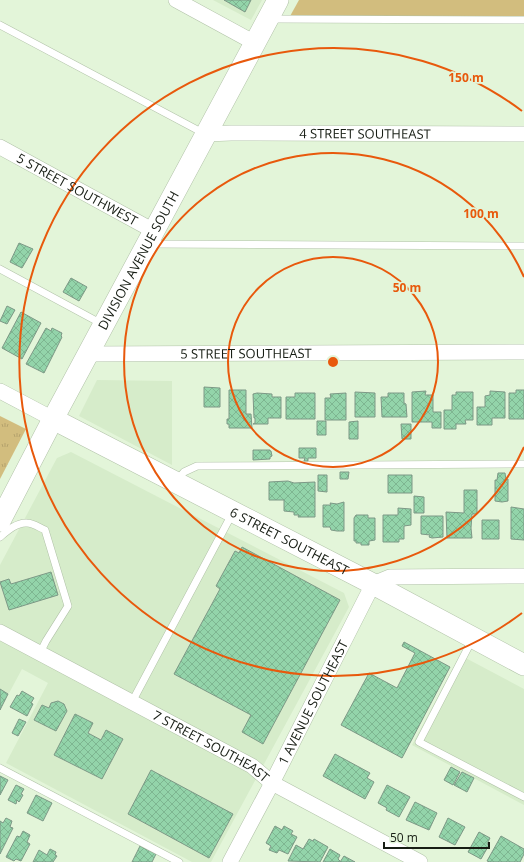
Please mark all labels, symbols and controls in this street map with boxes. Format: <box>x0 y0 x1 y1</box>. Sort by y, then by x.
text: 150 m <box>448 69 484 86</box>
street label: 4 STREET SOUTHEAST <box>299 124 432 143</box>
street label: 5 STREET SOUTHWEST <box>14 149 142 230</box>
street label: DIVISION AVENUE SOUTH <box>94 188 183 333</box>
text: 100 m <box>463 205 499 222</box>
text: 50 m <box>393 279 421 296</box>
street label: 5 STREET SOUTHEAST <box>180 344 313 363</box>
centre of rings <box>326 355 340 369</box>
street label: 6 STREET SOUTHEAST <box>227 503 353 579</box>
street label: 1 AVENUE SOUTHEAST <box>274 636 352 768</box>
street label: 7 STREET SOUTHEAST <box>150 706 274 787</box>
scale bar <box>384 824 489 850</box>
text: 50 m <box>390 829 418 846</box>

